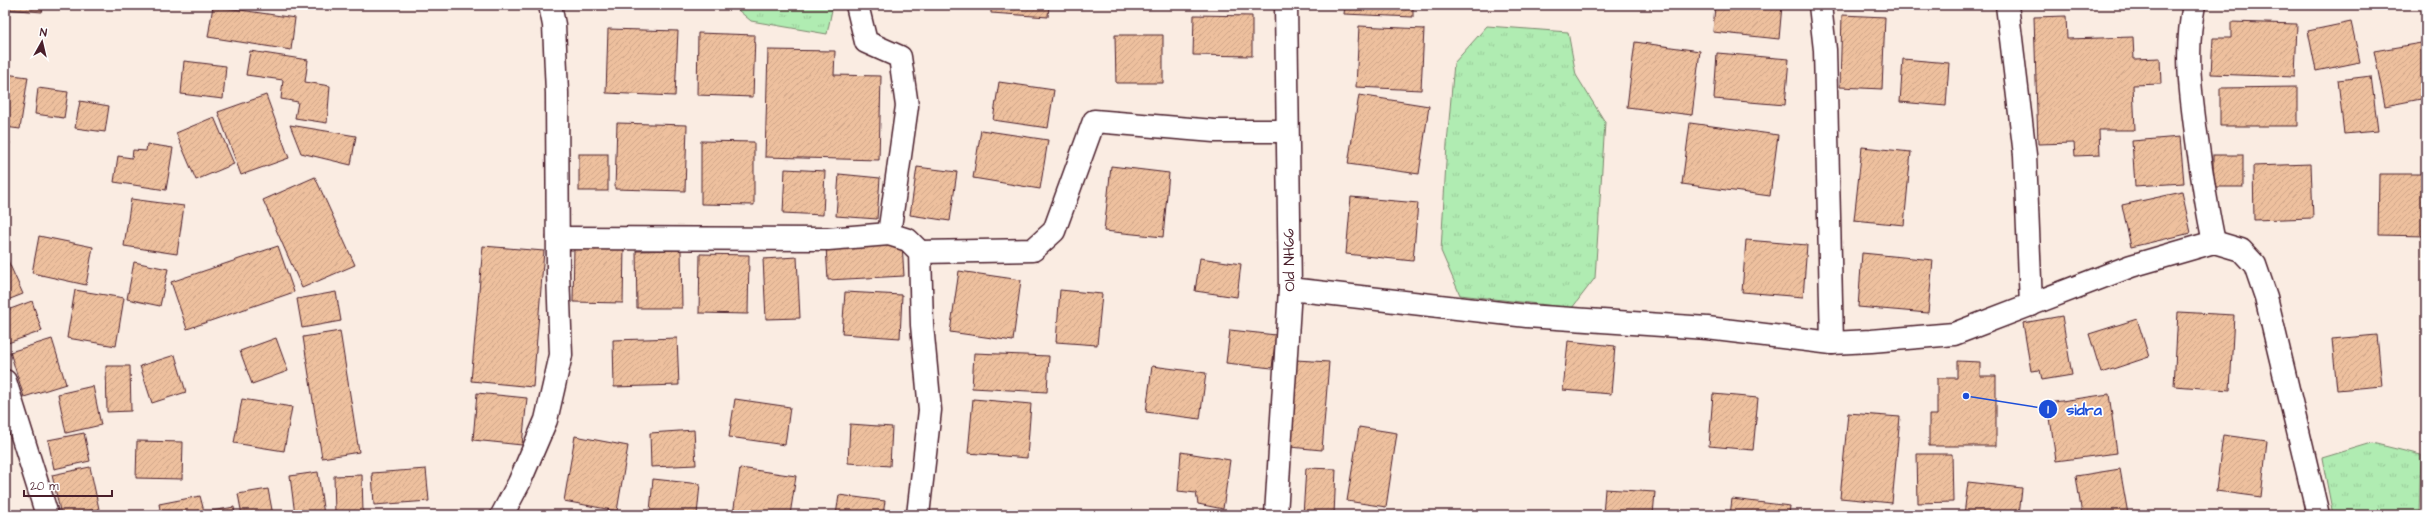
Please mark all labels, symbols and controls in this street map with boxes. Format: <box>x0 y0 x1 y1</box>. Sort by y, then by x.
north arrow <box>22 22 62 62</box>
text: N <box>39 25 48 41</box>
street label: Old NH66 <box>1278 228 1301 292</box>
callout: sidra <box>2038 395 2110 423</box>
text: sidra <box>2066 399 2103 421</box>
text: 1 <box>2047 401 2049 418</box>
scale bar <box>24 472 112 498</box>
text: 20 m <box>30 478 59 495</box>

